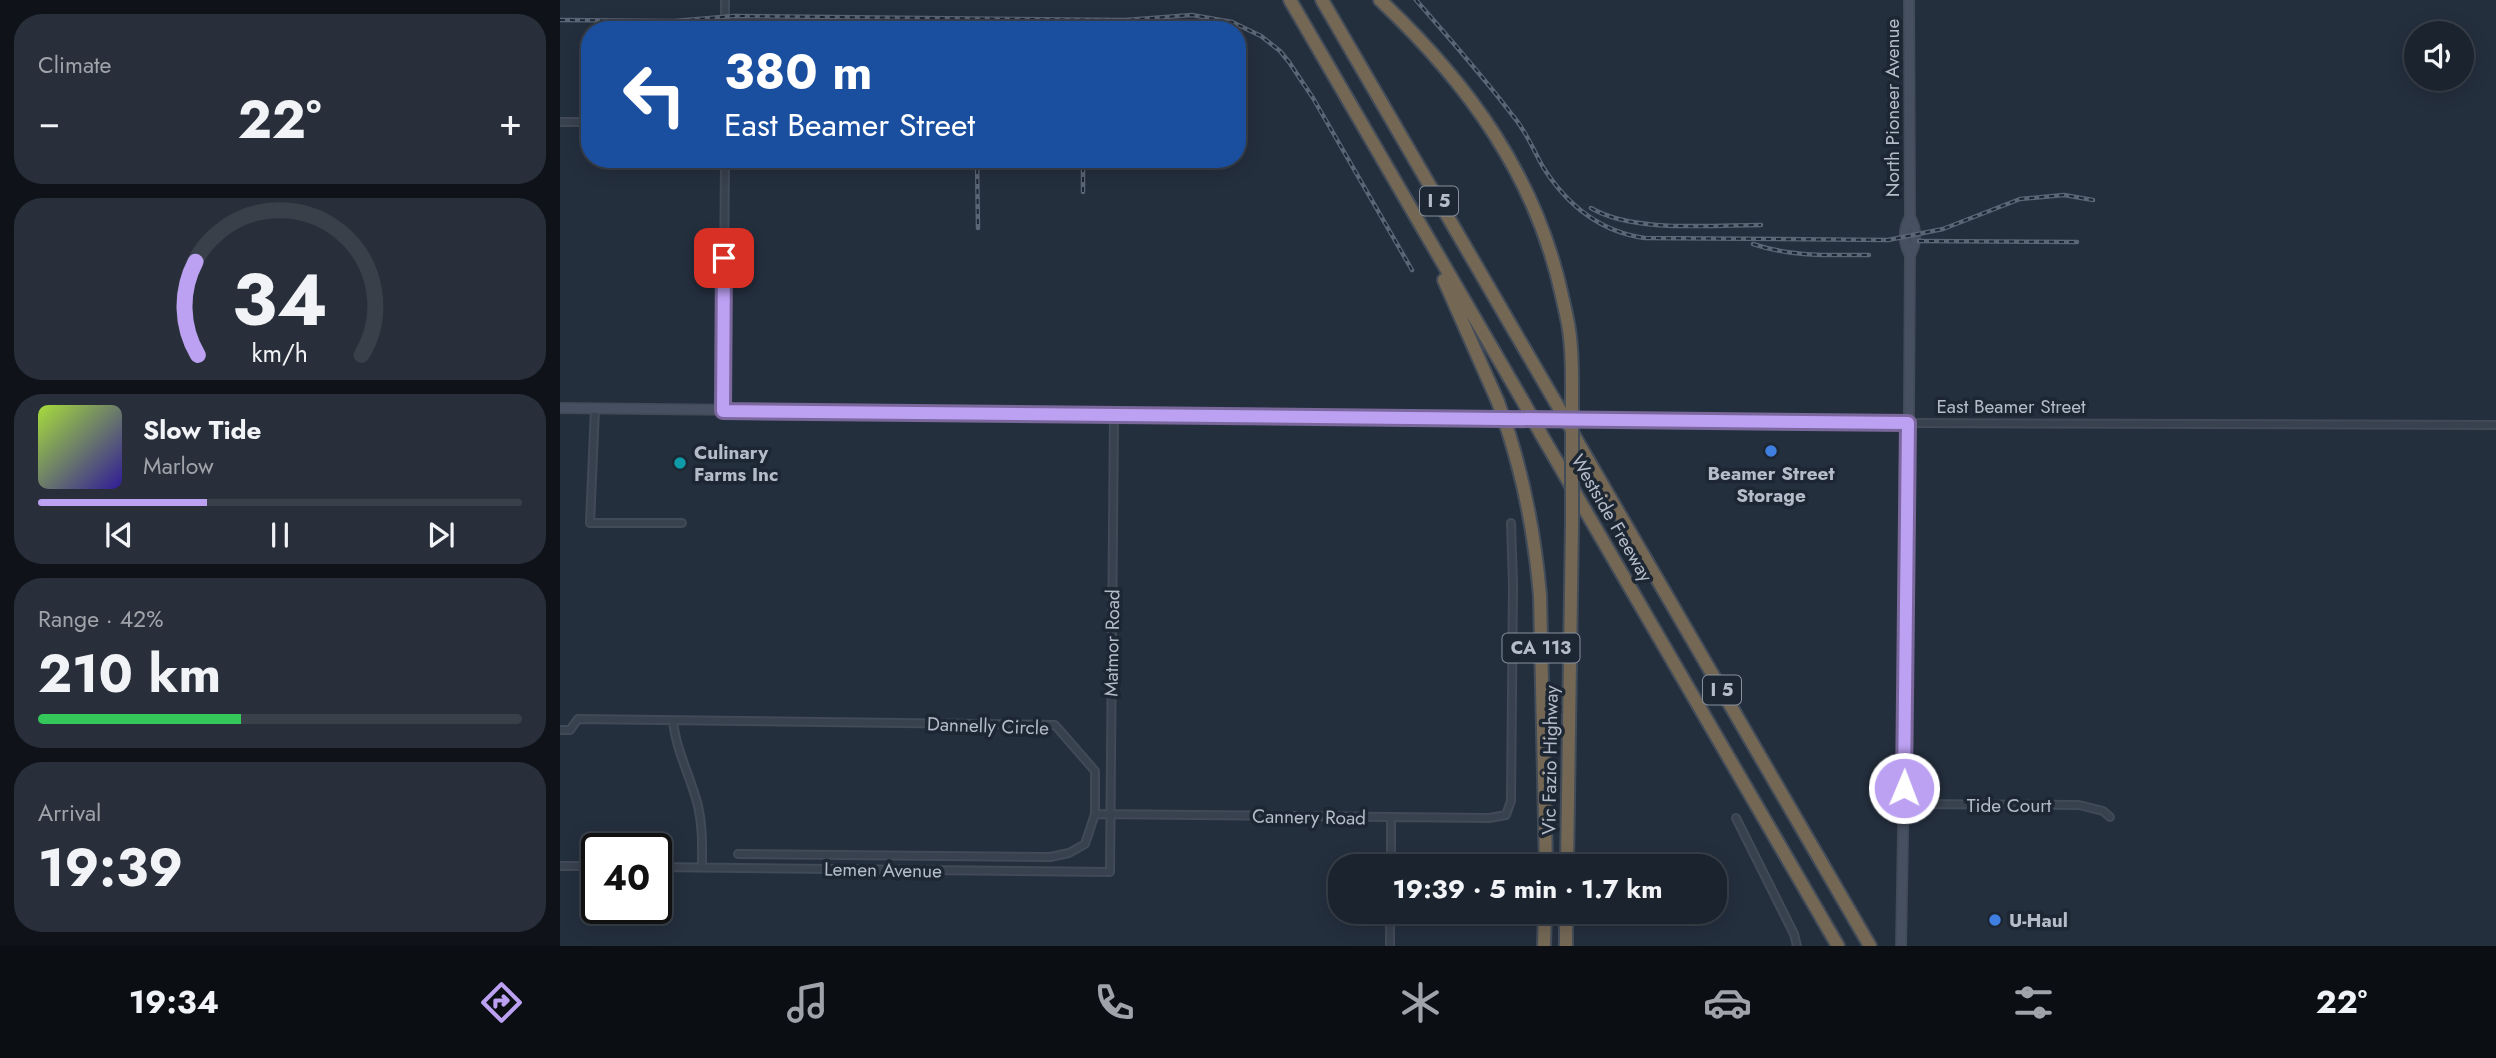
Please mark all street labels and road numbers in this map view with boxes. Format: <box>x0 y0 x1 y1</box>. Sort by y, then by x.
street label: North Pioneer Avenue <box>1879 19 1906 197</box>
road number: I 5 <box>1420 186 1458 216</box>
street label: East Beamer Street <box>1936 393 2086 420</box>
street label: Westside Freeway <box>1565 449 1660 587</box>
street label: Matmor Road <box>1098 589 1126 697</box>
road number: CA 113 <box>1502 634 1580 662</box>
road number: I 5 <box>1703 676 1741 704</box>
street label: Vic Fazio Highway <box>1535 684 1565 835</box>
street label: Dannelly Circle <box>927 710 1050 742</box>
street label: Tide Court <box>1967 792 2052 819</box>
street label: Cannery Road <box>1252 803 1366 831</box>
street label: Lemen Avenue <box>824 855 942 885</box>

